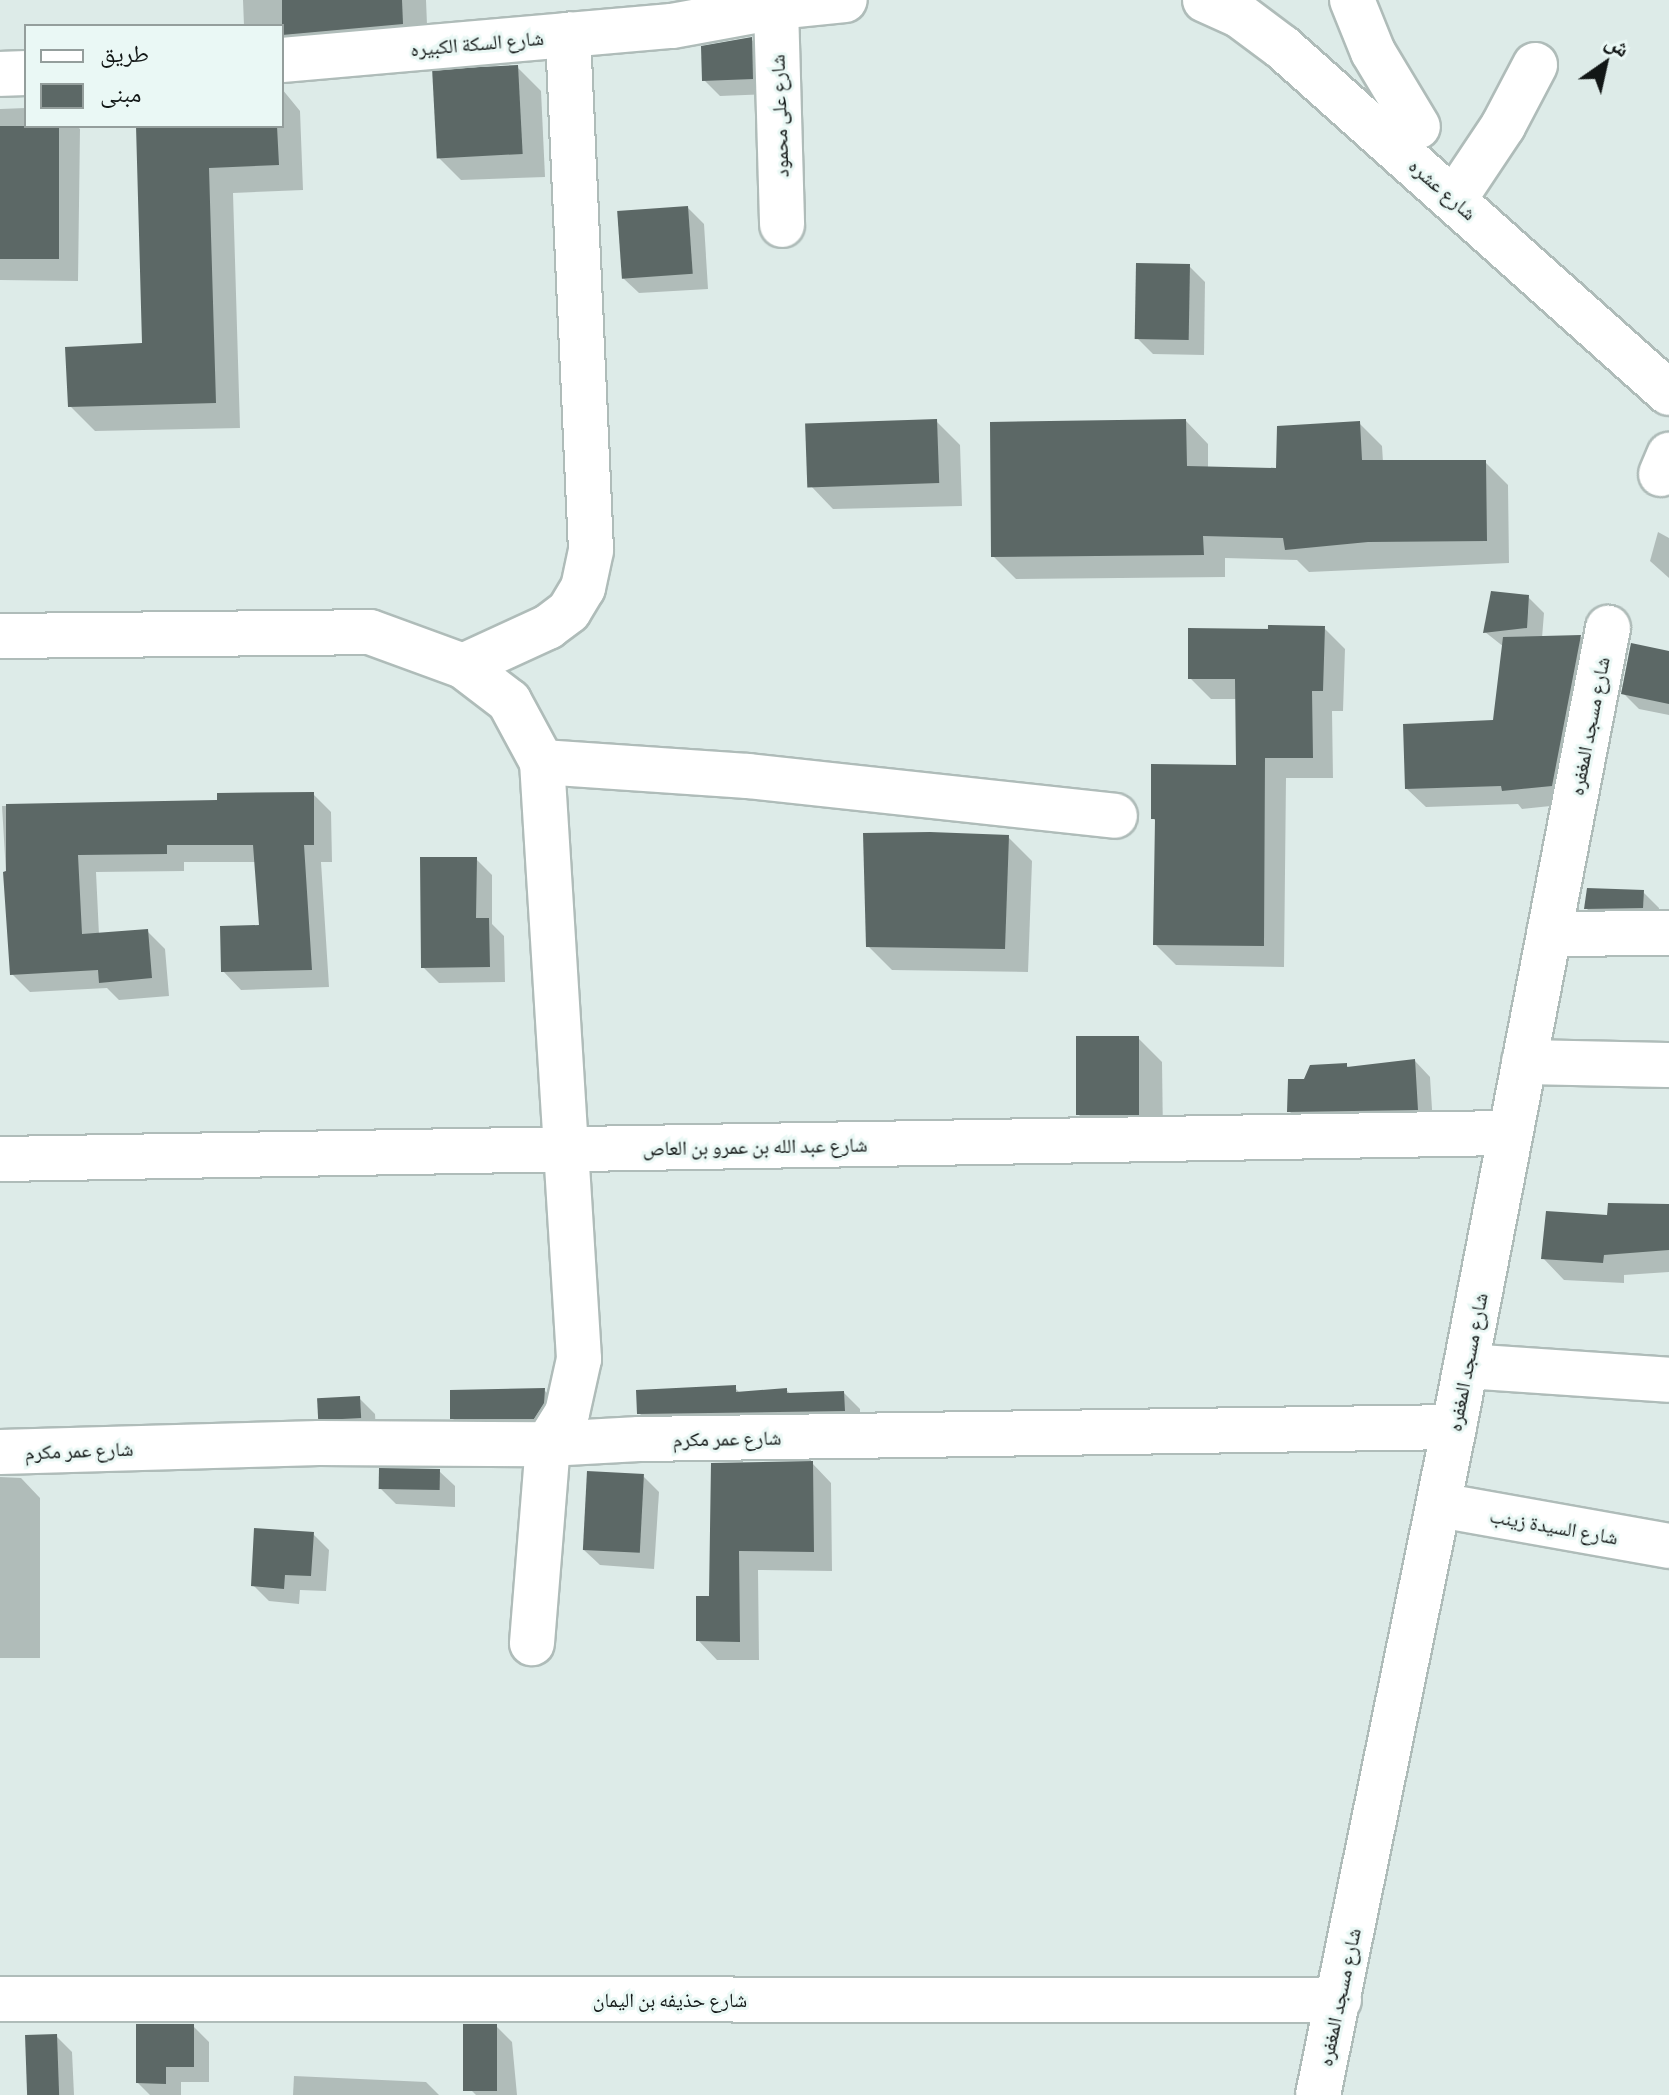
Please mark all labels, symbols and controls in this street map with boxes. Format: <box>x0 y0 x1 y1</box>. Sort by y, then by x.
legend <box>24 24 284 128</box>
north arrow <box>1565 24 1645 104</box>
street label: شارع السكة الكبيره <box>409 25 545 61</box>
text: ش <box>1601 27 1635 61</box>
text: طريق <box>100 38 149 67</box>
street label: شارع على محمود <box>765 54 793 178</box>
text: مبنى <box>100 78 141 107</box>
street label: شارع عشره <box>1404 153 1482 225</box>
street label: شارع مسجد المغفره <box>1564 655 1614 797</box>
street label: شارع عبد الله بن عمرو بن العاص <box>642 1132 868 1160</box>
street label: شارع مسجد المغفره <box>1442 1291 1492 1433</box>
street label: شارع عمر مكرم <box>672 1425 782 1451</box>
street label: شارع عمر مكرم <box>24 1436 134 1464</box>
street label: شارع السيدة زينب <box>1488 1503 1620 1549</box>
street label: شارع مسجد المغفره <box>1313 1926 1365 2068</box>
street label: شارع حذيفه بن اليمان <box>593 1987 747 2011</box>

